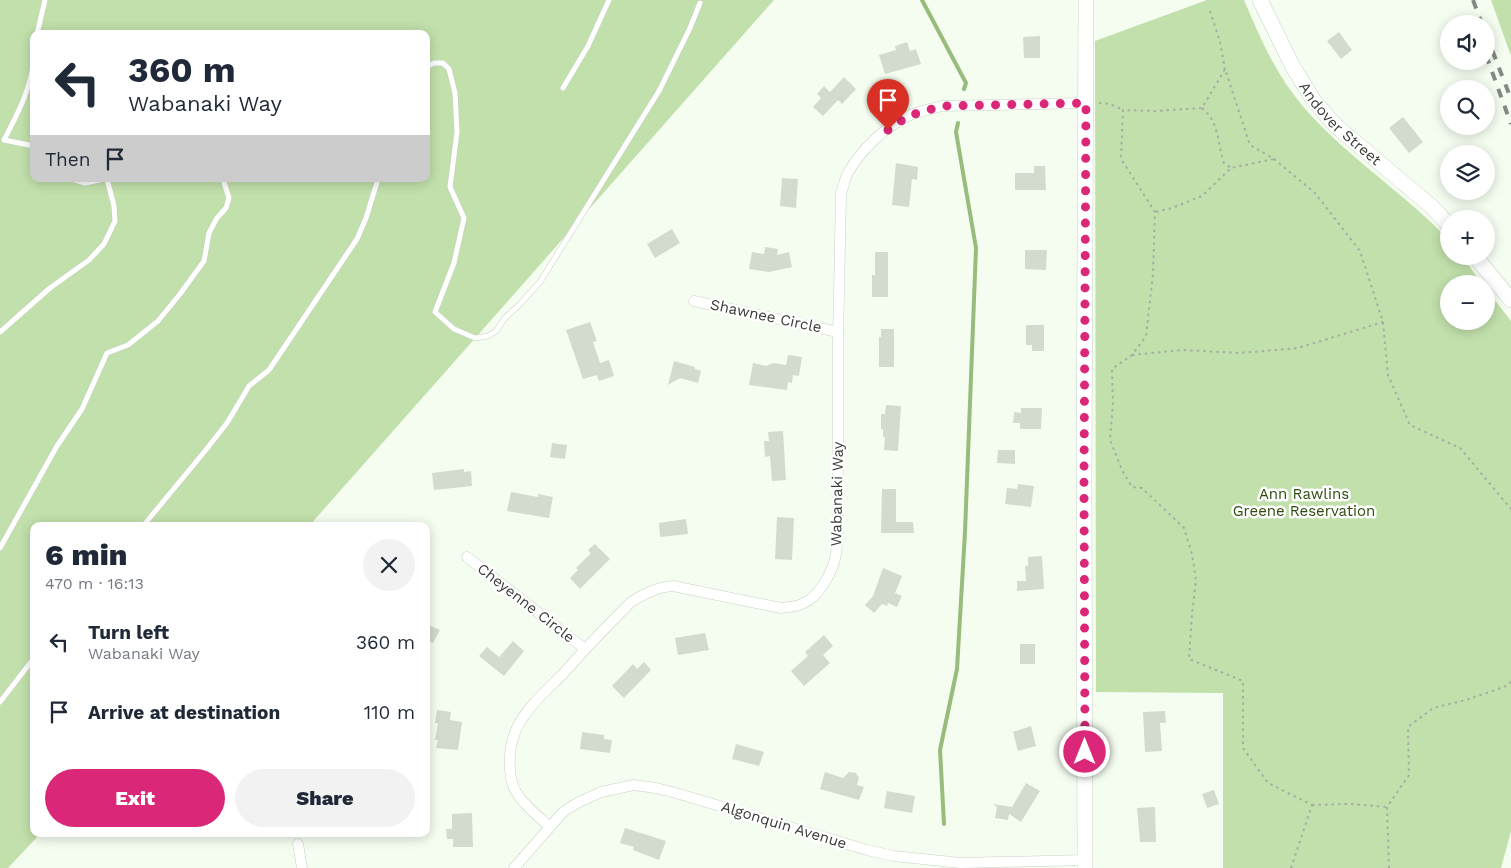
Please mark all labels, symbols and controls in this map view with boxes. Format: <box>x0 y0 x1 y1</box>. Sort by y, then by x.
map controls <box>1440 15 1495 330</box>
button: sound <box>1440 15 1495 70</box>
text: 360 m <box>128 49 236 91</box>
icon: left <box>45 50 110 115</box>
pin <box>867 79 909 130</box>
street label: Andover Street <box>1295 79 1385 170</box>
button: search <box>1440 80 1495 135</box>
icon: arrive <box>874 86 902 114</box>
text: Wabanaki Way <box>128 91 282 116</box>
icon: arrive <box>101 145 129 173</box>
button: layers <box>1440 145 1495 200</box>
text: Then <box>45 148 91 171</box>
button: + <box>1440 210 1495 265</box>
button: − <box>1440 275 1495 330</box>
street label: Shawnee Circle <box>709 295 823 337</box>
street label: Wabanaki Way <box>827 441 847 547</box>
park label: Ann Rawlins Greene Reservation <box>1233 485 1375 520</box>
text: 6 min <box>45 537 127 572</box>
button: close <box>363 539 415 591</box>
street label: Cheyenne Circle <box>474 559 578 647</box>
text: 470 m · 16:13 <box>45 574 144 593</box>
text: Turn left <box>88 621 169 644</box>
icon: left <box>45 628 73 656</box>
text: 360 m <box>356 631 415 654</box>
text: Wabanaki Way <box>88 644 200 663</box>
icon: arrive <box>45 698 73 726</box>
text: Arrive at destination <box>88 701 280 724</box>
text: 110 m <box>364 701 415 724</box>
position arrow <box>1058 725 1110 777</box>
button: Exit <box>45 769 225 827</box>
button: Share <box>235 769 415 827</box>
street label: Algonquin Avenue <box>719 797 849 853</box>

